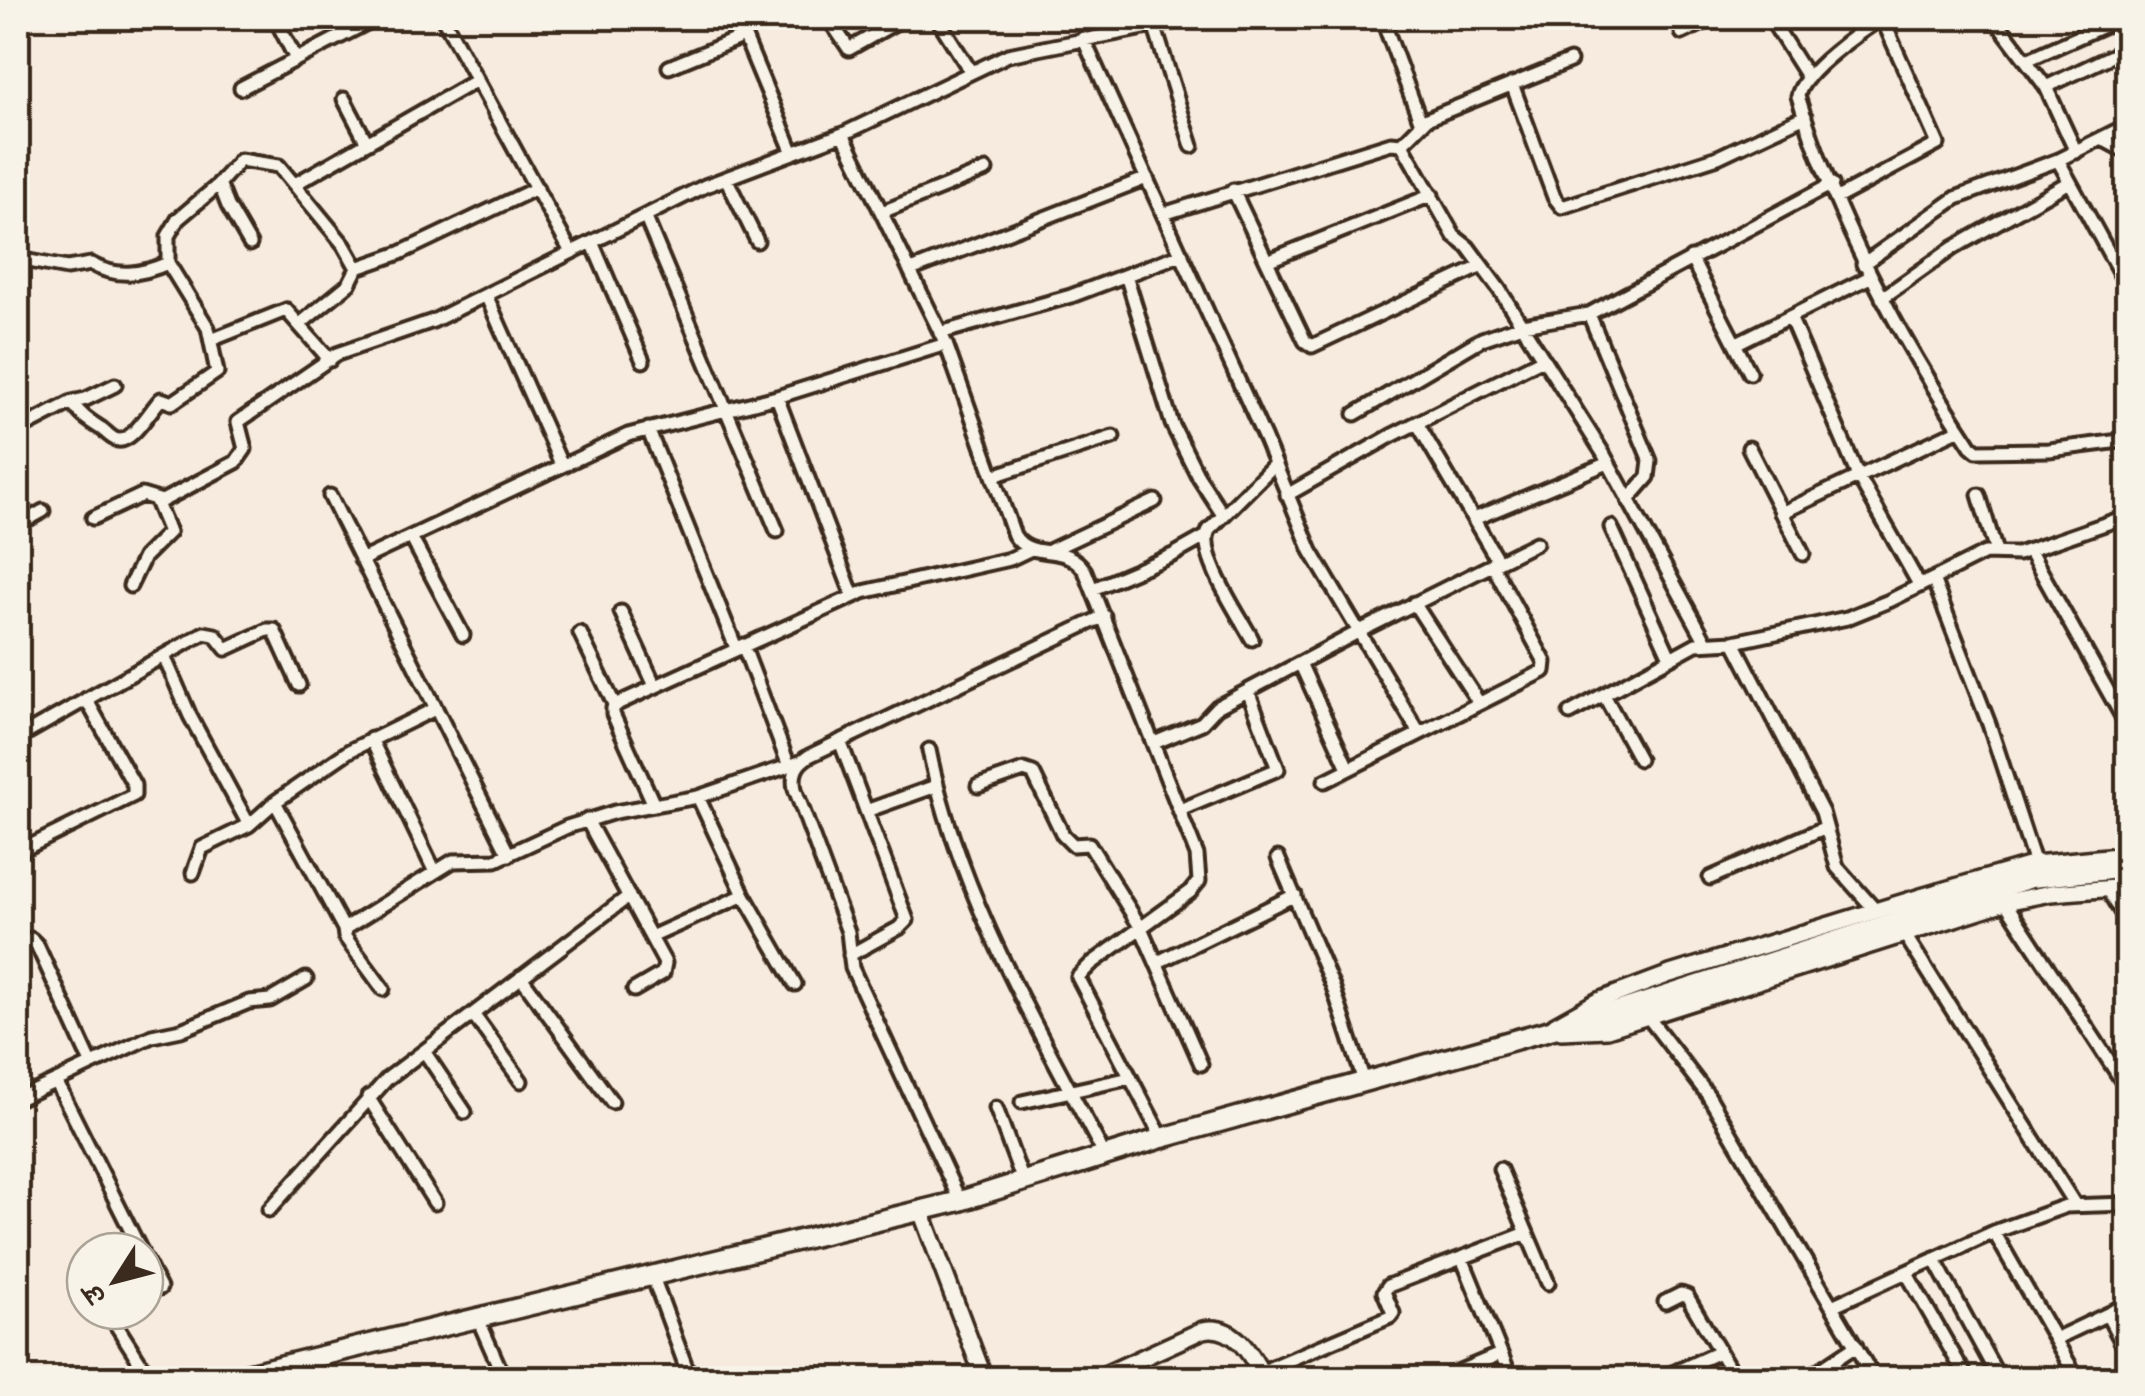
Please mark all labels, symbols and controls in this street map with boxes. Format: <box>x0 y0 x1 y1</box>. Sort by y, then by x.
north arrow <box>65 1231 165 1331</box>
text: उ <box>70 1269 120 1315</box>

